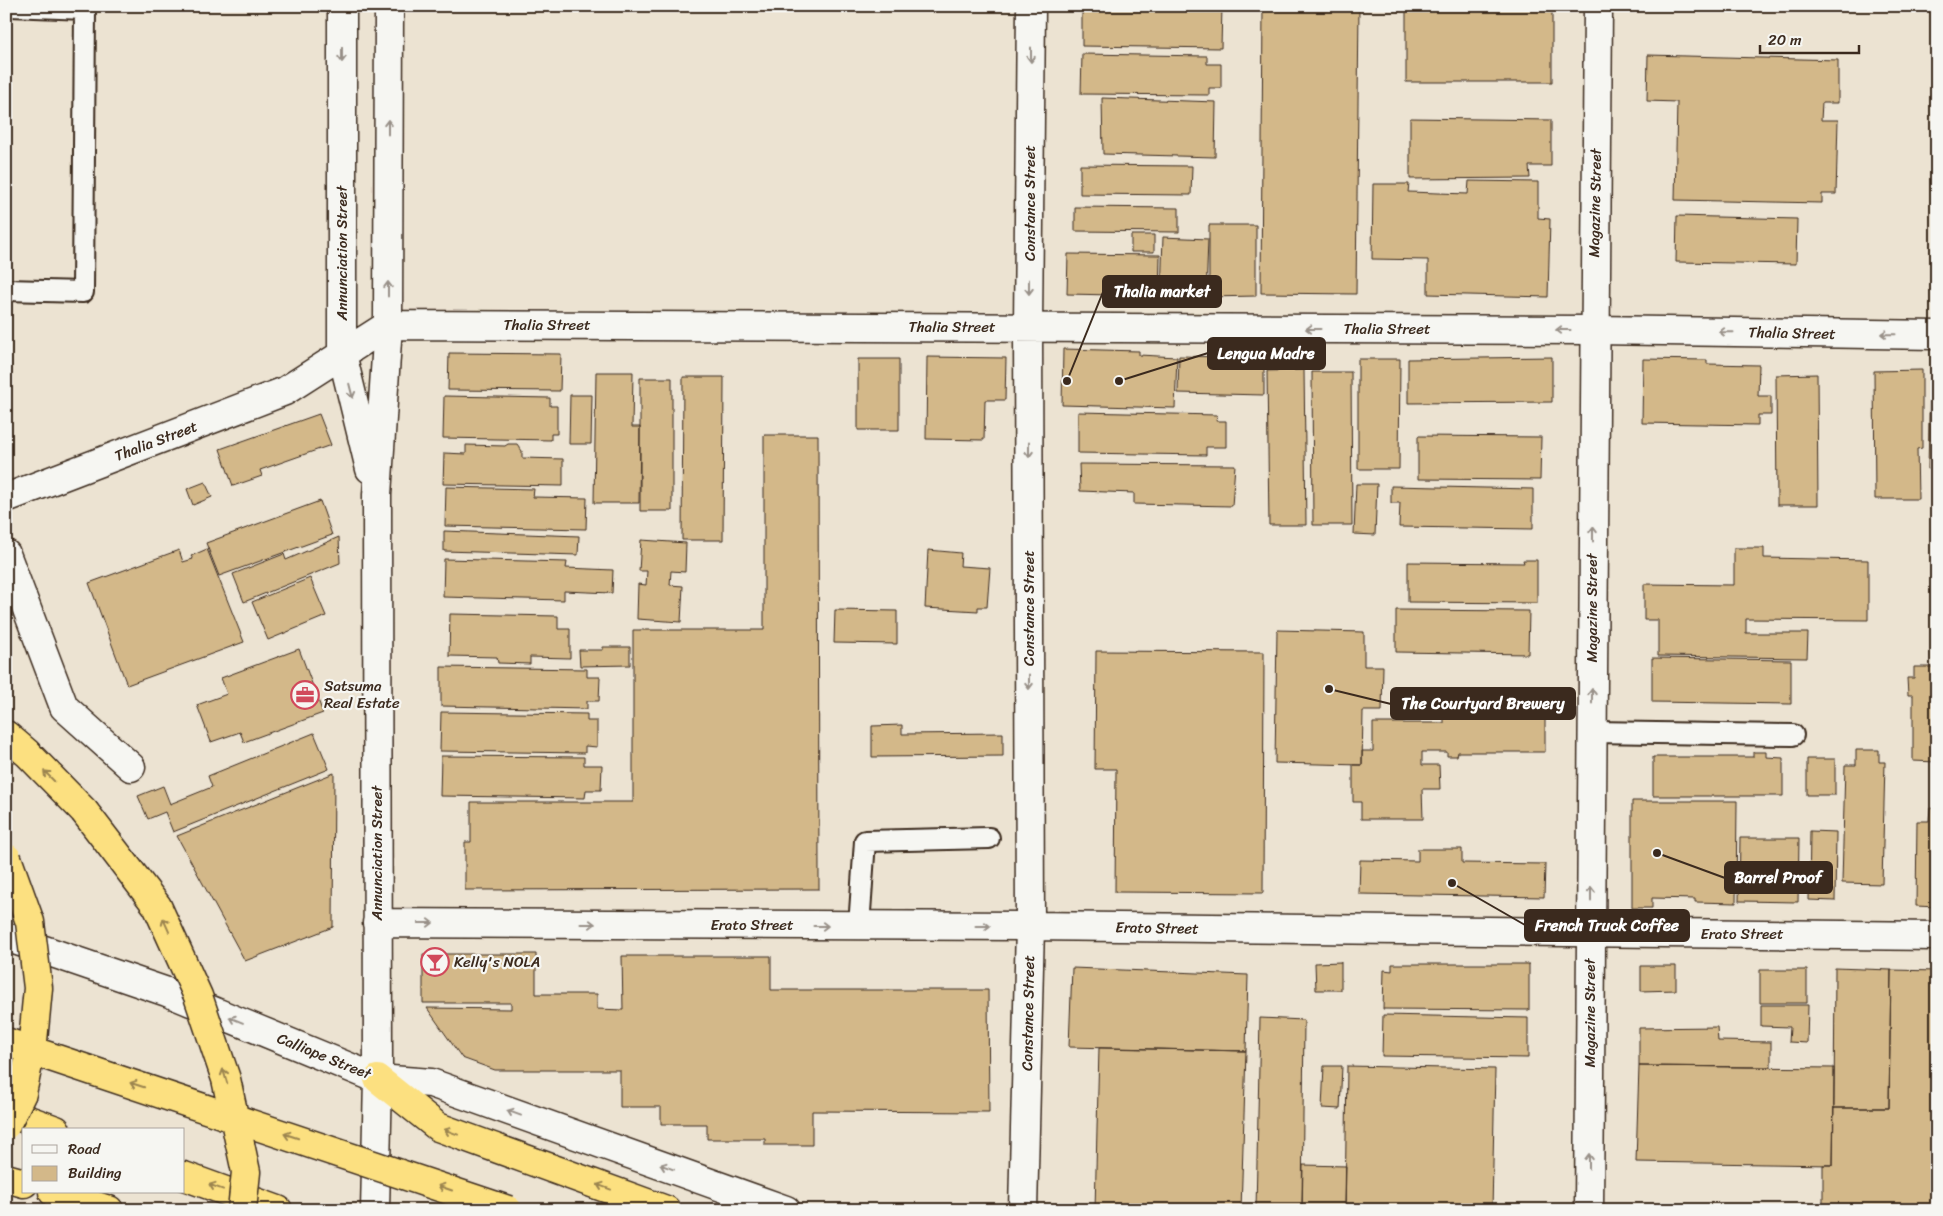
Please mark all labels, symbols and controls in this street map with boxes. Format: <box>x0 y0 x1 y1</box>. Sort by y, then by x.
scale bar <box>1760 22 1859 54</box>
text: 20 m <box>1768 27 1802 53</box>
one-way arrow <box>337 46 347 63</box>
one-way arrow <box>1026 46 1036 63</box>
one-way arrow <box>383 119 393 136</box>
street label: Constance Street <box>1017 145 1043 261</box>
street label: Magazine Street <box>1581 147 1609 258</box>
street label: Annunciation Street <box>329 185 355 321</box>
callout: Thalia market <box>1103 276 1221 307</box>
text: Thalia market <box>1114 277 1212 306</box>
one-way arrow <box>1024 279 1034 295</box>
one-way arrow <box>383 282 393 298</box>
street label: Thalia Street <box>503 312 591 338</box>
street label: Thalia Street <box>908 314 996 340</box>
street label: Thalia Street <box>1343 316 1431 342</box>
street label: Thalia Street <box>1748 319 1836 347</box>
one-way arrow <box>1305 324 1322 334</box>
one-way arrow <box>1555 325 1572 335</box>
one-way arrow <box>1718 327 1734 337</box>
one-way arrow <box>1880 329 1896 339</box>
callout: Lengua Madre <box>1208 338 1325 369</box>
text: Lengua Madre <box>1217 339 1315 368</box>
one-way arrow <box>347 383 356 399</box>
street label: Thalia Street <box>111 413 202 469</box>
one-way arrow <box>1024 442 1034 458</box>
one-way arrow <box>1588 526 1598 542</box>
street label: Constance Street <box>1016 550 1042 666</box>
street label: Magazine Street <box>1579 553 1605 663</box>
place label: Satsuma Real Estate <box>324 673 400 716</box>
one-way arrow <box>1025 674 1034 690</box>
office icon: Satsuma Real Estate <box>290 680 320 710</box>
callout: The Courtyard Brewery <box>1391 688 1575 719</box>
one-way arrow <box>1587 688 1597 704</box>
text: The Courtyard Brewery <box>1401 689 1565 718</box>
one-way arrow <box>43 770 56 782</box>
street label: Annunciation Street <box>364 785 390 921</box>
callout: Barrel Proof <box>1725 862 1832 893</box>
text: Barrel Proof <box>1734 863 1824 892</box>
one-way arrow <box>1586 886 1596 902</box>
callout: French Truck Coffee <box>1525 910 1689 941</box>
text: French Truck Coffee <box>1534 911 1680 940</box>
street label: Erato Street <box>710 912 794 938</box>
street label: Erato Street <box>1115 914 1199 942</box>
one-way arrow <box>160 918 170 933</box>
one-way arrow <box>418 918 434 928</box>
one-way arrow <box>580 919 596 929</box>
one-way arrow <box>812 921 829 931</box>
one-way arrow <box>975 921 991 931</box>
street label: Erato Street <box>1700 921 1784 947</box>
bar icon: Kelly's NOLA <box>420 947 450 977</box>
place label: Kelly's NOLA <box>454 949 540 975</box>
street label: Constance Street <box>1014 954 1042 1071</box>
street label: Magazine Street <box>1577 958 1603 1068</box>
one-way arrow <box>228 1015 243 1024</box>
street label: Calliope Street <box>273 1025 376 1087</box>
one-way arrow <box>219 1068 229 1084</box>
one-way arrow <box>129 1080 145 1089</box>
one-way arrow <box>507 1108 522 1117</box>
one-way arrow <box>444 1127 460 1136</box>
legend <box>22 1128 185 1194</box>
one-way arrow <box>284 1131 299 1140</box>
text: Road <box>68 1136 101 1162</box>
one-way arrow <box>1584 1153 1594 1170</box>
text: Building <box>68 1160 122 1186</box>
one-way arrow <box>659 1162 675 1172</box>
one-way arrow <box>209 1182 224 1191</box>
one-way arrow <box>597 1182 612 1191</box>
one-way arrow <box>437 1183 453 1193</box>

